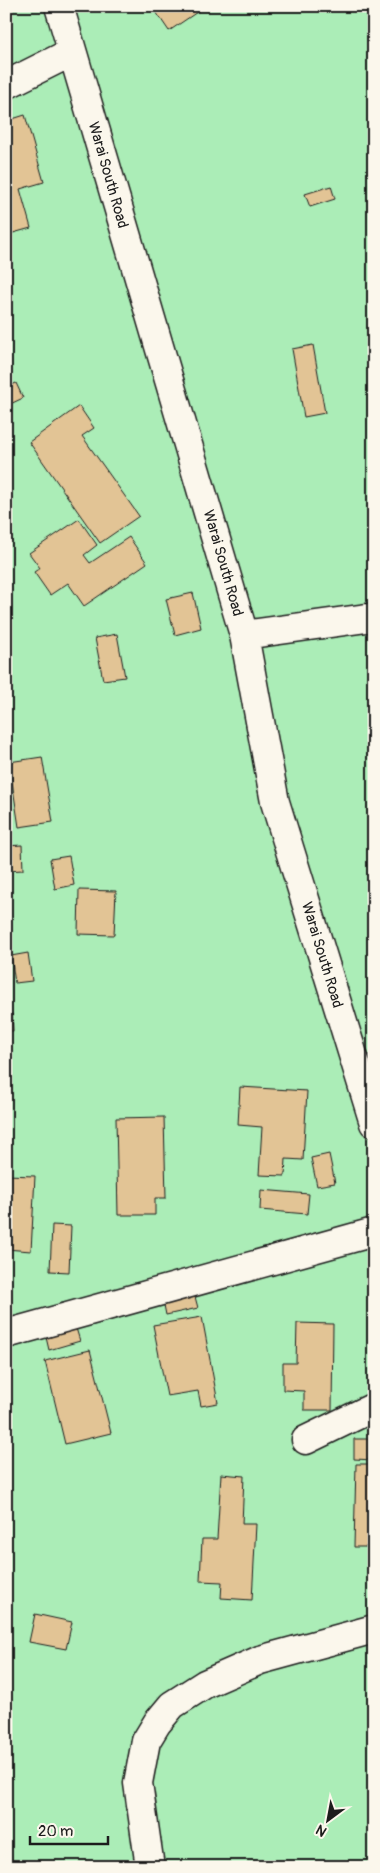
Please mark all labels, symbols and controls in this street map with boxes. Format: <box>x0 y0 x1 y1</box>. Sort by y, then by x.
street label: Warai South Road <box>84 120 132 230</box>
street label: Warai South Road <box>199 508 247 618</box>
street label: Warai South Road <box>297 900 347 1010</box>
north arrow <box>302 1796 352 1846</box>
scale bar <box>30 1813 108 1845</box>
text: N <box>313 1821 330 1840</box>
text: 20 m <box>38 1822 73 1841</box>

